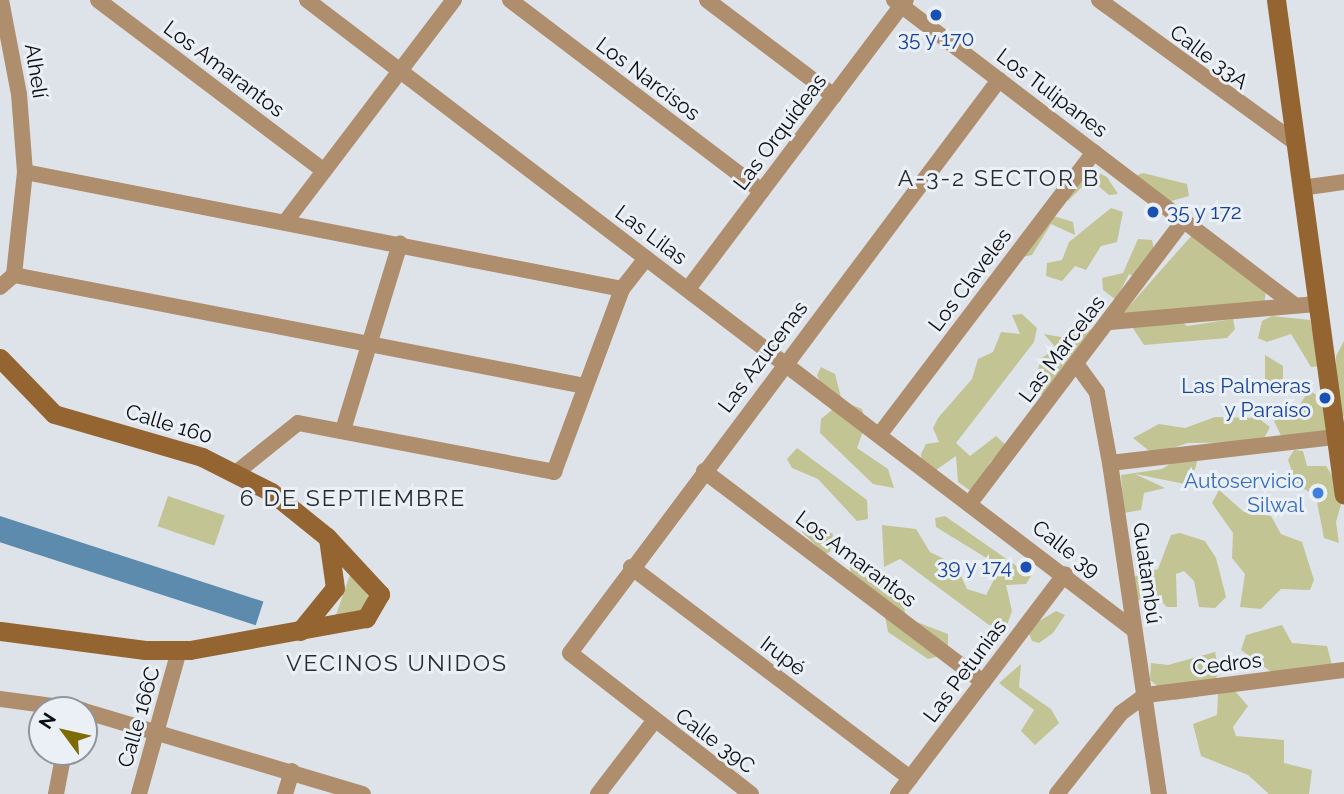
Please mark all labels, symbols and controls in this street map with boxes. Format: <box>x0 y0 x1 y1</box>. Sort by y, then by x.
marker: 35 y 170 <box>928 7 944 23</box>
street label: Los Amarantos <box>158 15 290 123</box>
street label: Calle 33A <box>1165 19 1253 95</box>
place label: 35 y 170 <box>897 26 975 52</box>
street label: Los Narcisos <box>591 32 705 126</box>
street label: Alhelí <box>19 42 53 100</box>
street label: Los Tulipanes <box>991 43 1113 143</box>
street label: Las Orquídeas <box>728 69 832 195</box>
district label: A-3-2 SECTOR B <box>900 164 1098 192</box>
place label: 35 y 172 <box>1167 199 1243 225</box>
street label: Las Lilas <box>610 200 692 270</box>
marker: 35 y 172 <box>1145 204 1161 220</box>
street label: Los Claveles <box>923 223 1017 337</box>
street label: Las Marcelas <box>1014 291 1110 407</box>
street label: Las Azucenas <box>713 296 813 418</box>
place label: Las Palmeras y Paraíso <box>1181 373 1311 423</box>
marker: Las Palmeras y Paraíso <box>1317 390 1333 406</box>
street label: Calle 160 <box>123 399 215 449</box>
place label: Autoservicio Silwal <box>1184 468 1304 518</box>
district label: 6 DE SEPTIEMBRE <box>242 484 464 512</box>
marker: Autoservicio Silwal <box>1310 485 1326 501</box>
street label: Los Amarantos <box>790 505 922 613</box>
street label: Calle 39 <box>1027 515 1105 583</box>
street label: Guatambú <box>1127 521 1167 625</box>
place label: 39 y 174 <box>936 554 1012 580</box>
marker: 39 y 174 <box>1018 559 1034 575</box>
street label: Las Petunias <box>918 615 1012 727</box>
street label: Irupé <box>755 631 811 681</box>
street label: Cedros <box>1191 647 1263 681</box>
district label: VECINOS UNIDOS <box>288 649 506 677</box>
street label: Calle 166C <box>113 664 165 770</box>
north arrow <box>28 696 98 766</box>
street label: Calle 39C <box>670 703 760 779</box>
text: N <box>34 709 60 733</box>

